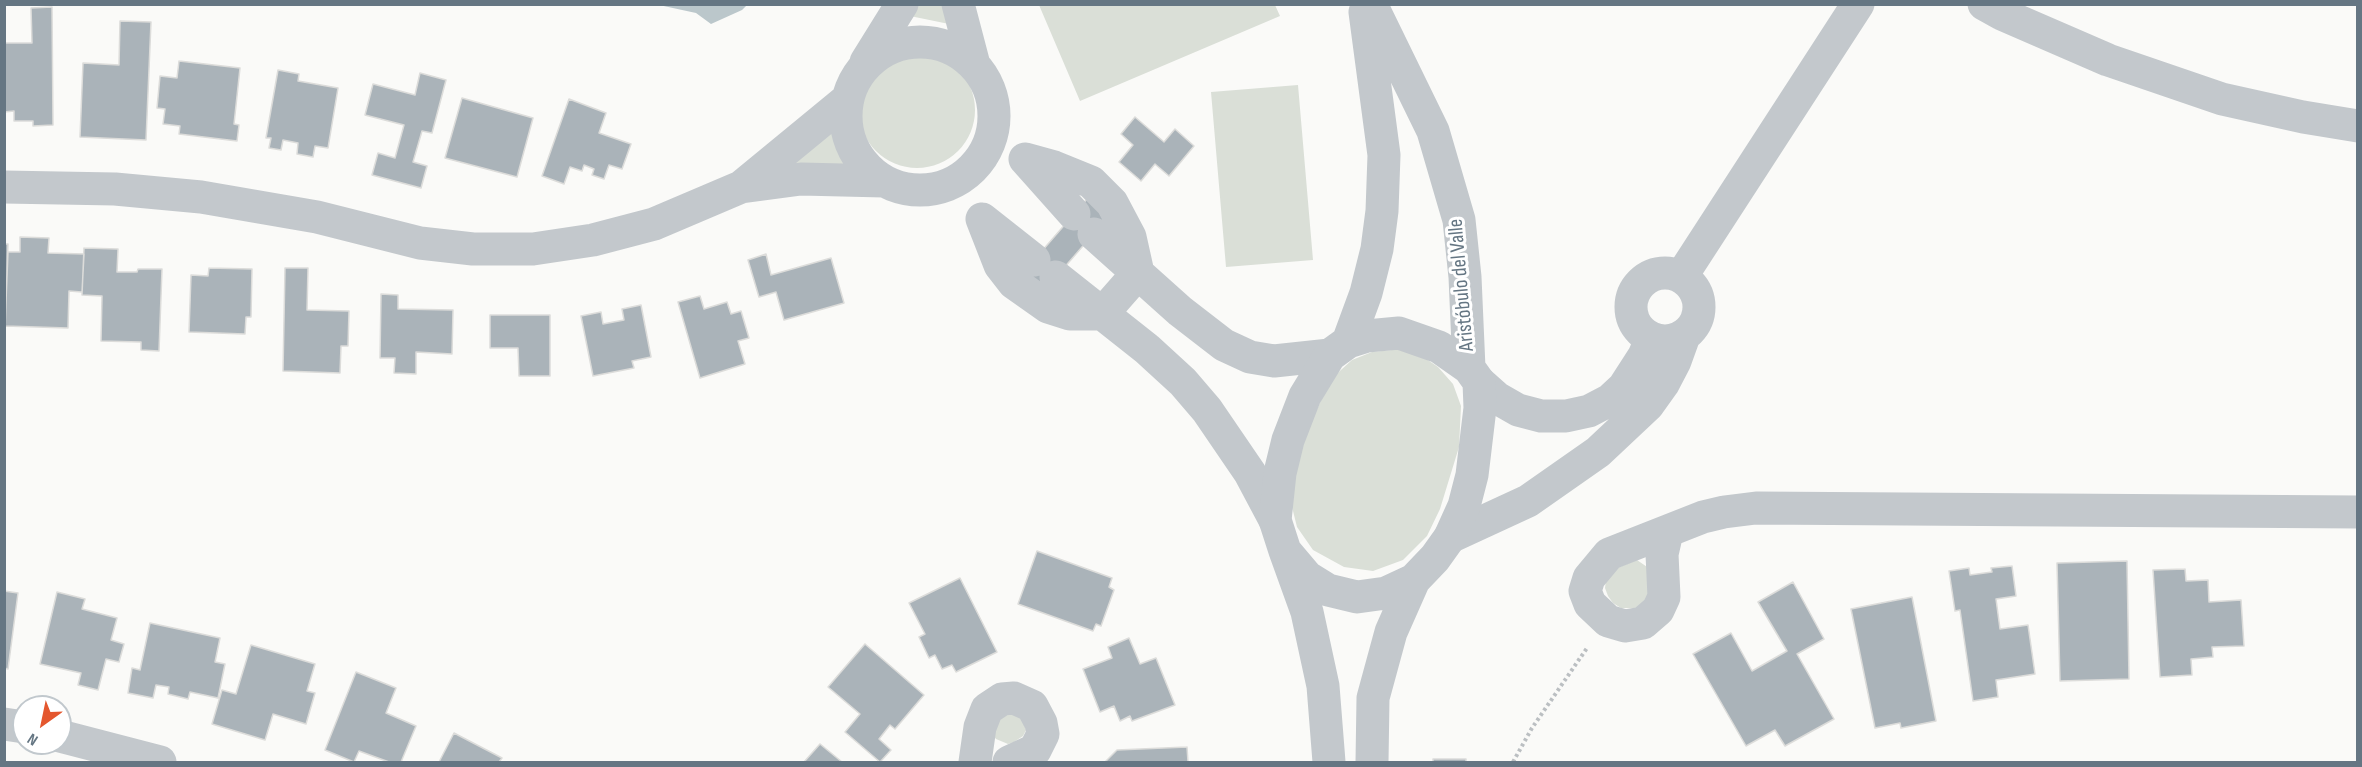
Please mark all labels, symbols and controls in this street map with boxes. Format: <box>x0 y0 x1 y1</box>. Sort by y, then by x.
street label: Aristóbulo del Valle <box>1444 218 1480 352</box>
north arrow <box>12 695 72 755</box>
text: N <box>24 729 42 749</box>

